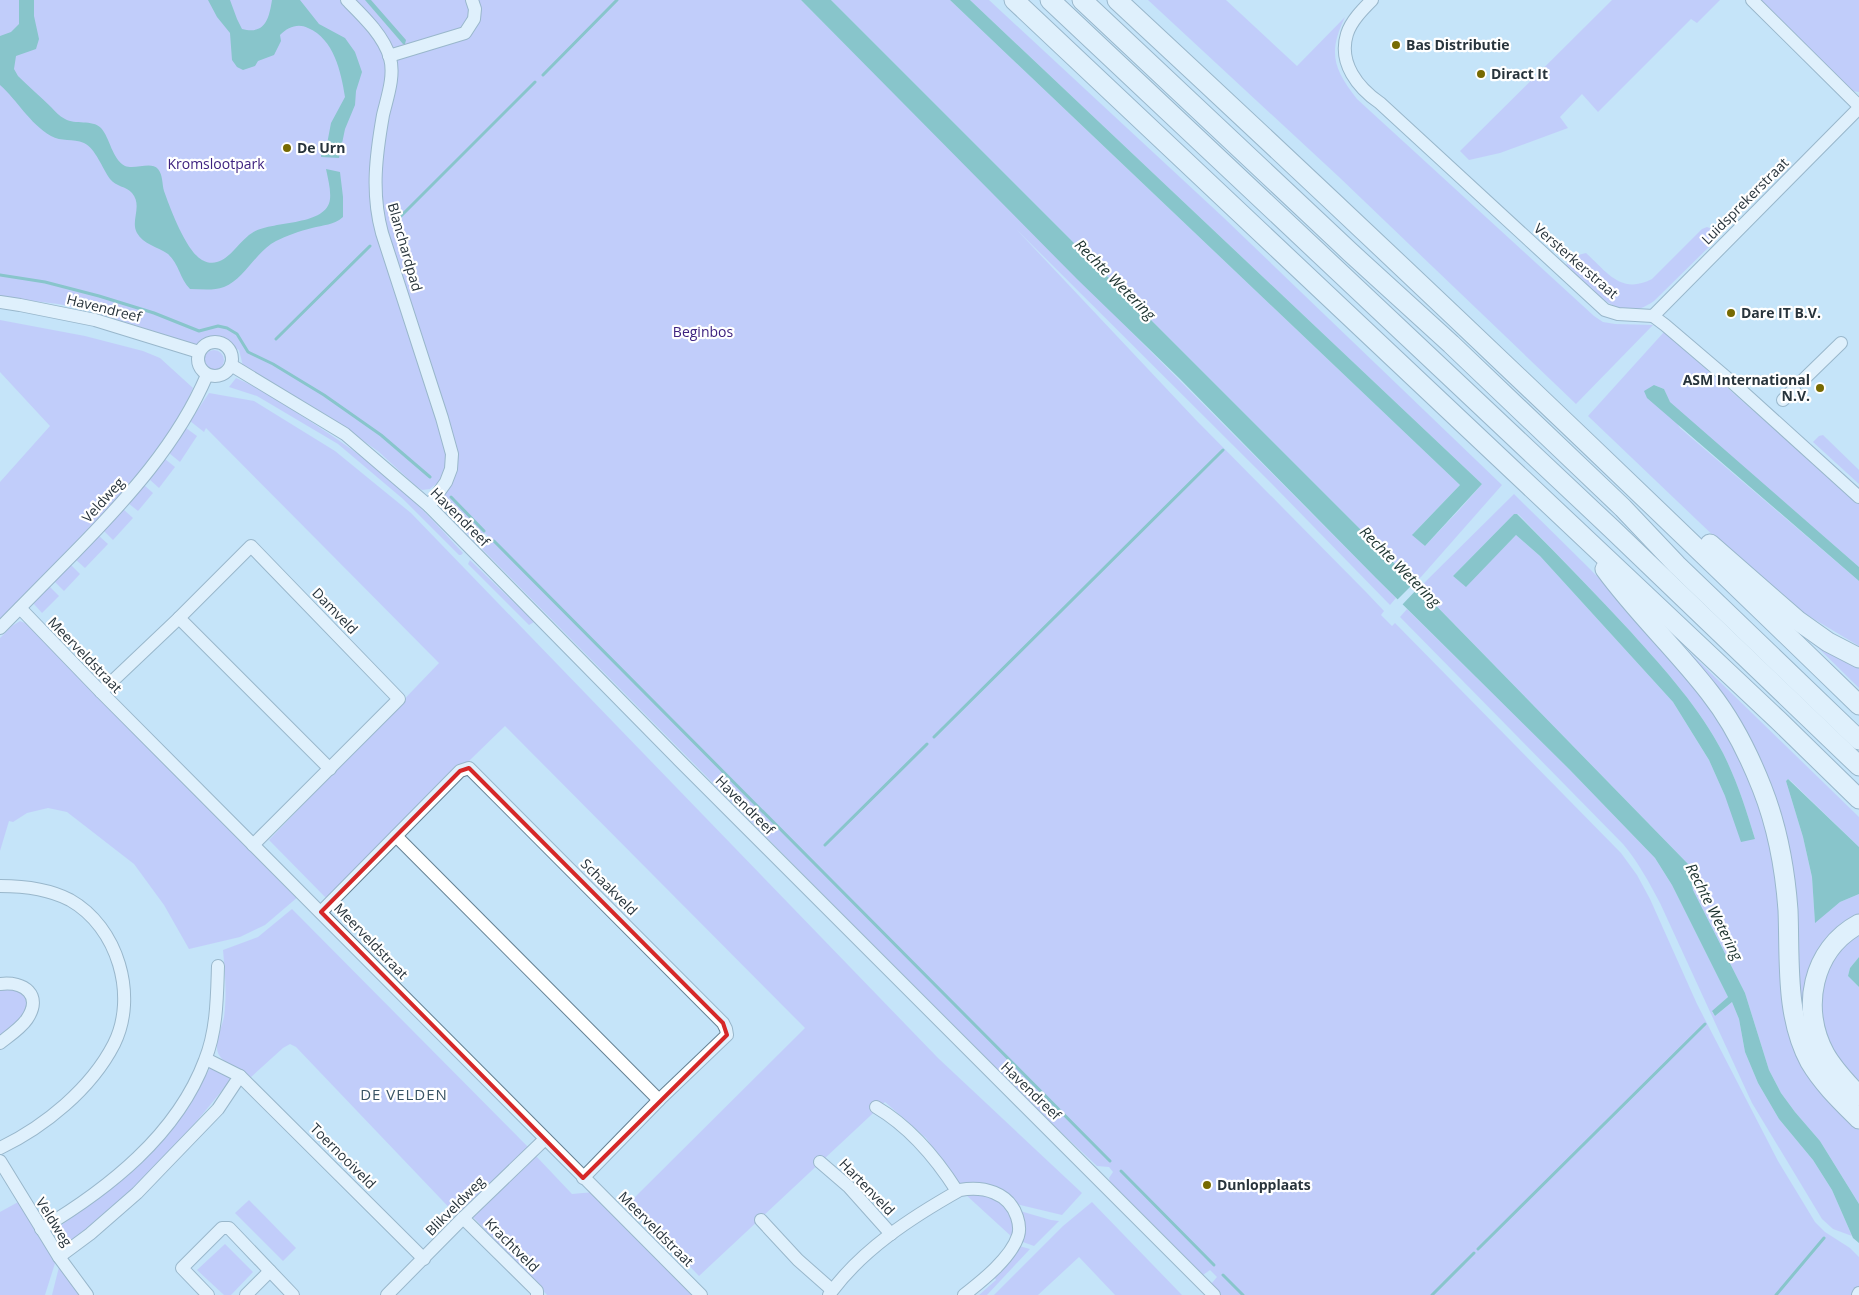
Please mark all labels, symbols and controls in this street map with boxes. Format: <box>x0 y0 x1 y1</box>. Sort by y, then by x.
place label: Bas Distributie <box>1406 35 1509 54</box>
marker: Bas Distributie <box>1390 39 1402 51</box>
place label: Diract It <box>1491 64 1548 83</box>
marker: Diract It <box>1475 68 1487 80</box>
place label: De Urn <box>297 138 345 157</box>
marker: De Urn <box>281 142 293 154</box>
street label: Luidsprekerstraat <box>1697 153 1792 248</box>
park label: Kromslootpark <box>167 154 265 173</box>
street label: Blanchardpad <box>384 200 427 293</box>
street label: Versterkerstraat <box>1530 219 1623 303</box>
water label: Rechte Wetering <box>1071 235 1161 325</box>
street label: Havendreef <box>65 289 145 326</box>
place label: Dare IT B.V. <box>1741 303 1821 322</box>
marker: Dare IT B.V. <box>1725 307 1737 319</box>
park label: Beginbos <box>673 322 733 341</box>
place label: ASM International N.V. <box>1683 370 1810 405</box>
marker: ASM International N.V. <box>1814 382 1826 394</box>
street label: Veldweg <box>77 473 128 526</box>
street label: Havendreef <box>427 483 495 551</box>
water label: Rechte Wetering <box>1356 522 1446 612</box>
street label: Damveld <box>308 583 362 638</box>
street label: Meerveldstraat <box>44 612 127 697</box>
street label: Havendreef <box>712 771 780 839</box>
street label: Schaakveld <box>577 854 642 919</box>
water label: Rechte Wetering <box>1682 860 1749 965</box>
street label: Meerveldstraat <box>330 898 413 983</box>
street label: Havendreef <box>997 1057 1066 1125</box>
district label: DE VELDEN <box>360 1084 448 1104</box>
street label: Toernooiveld <box>306 1119 380 1193</box>
street label: Hartenveld <box>835 1154 899 1219</box>
street label: Blikveldweg <box>421 1172 489 1239</box>
place label: Dunlopplaats <box>1217 1175 1311 1194</box>
marker: Dunlopplaats <box>1201 1179 1213 1191</box>
street label: Meerveldstraat <box>615 1187 698 1270</box>
street label: Veldweg <box>32 1194 77 1250</box>
street label: Krachtveld <box>481 1213 544 1276</box>

